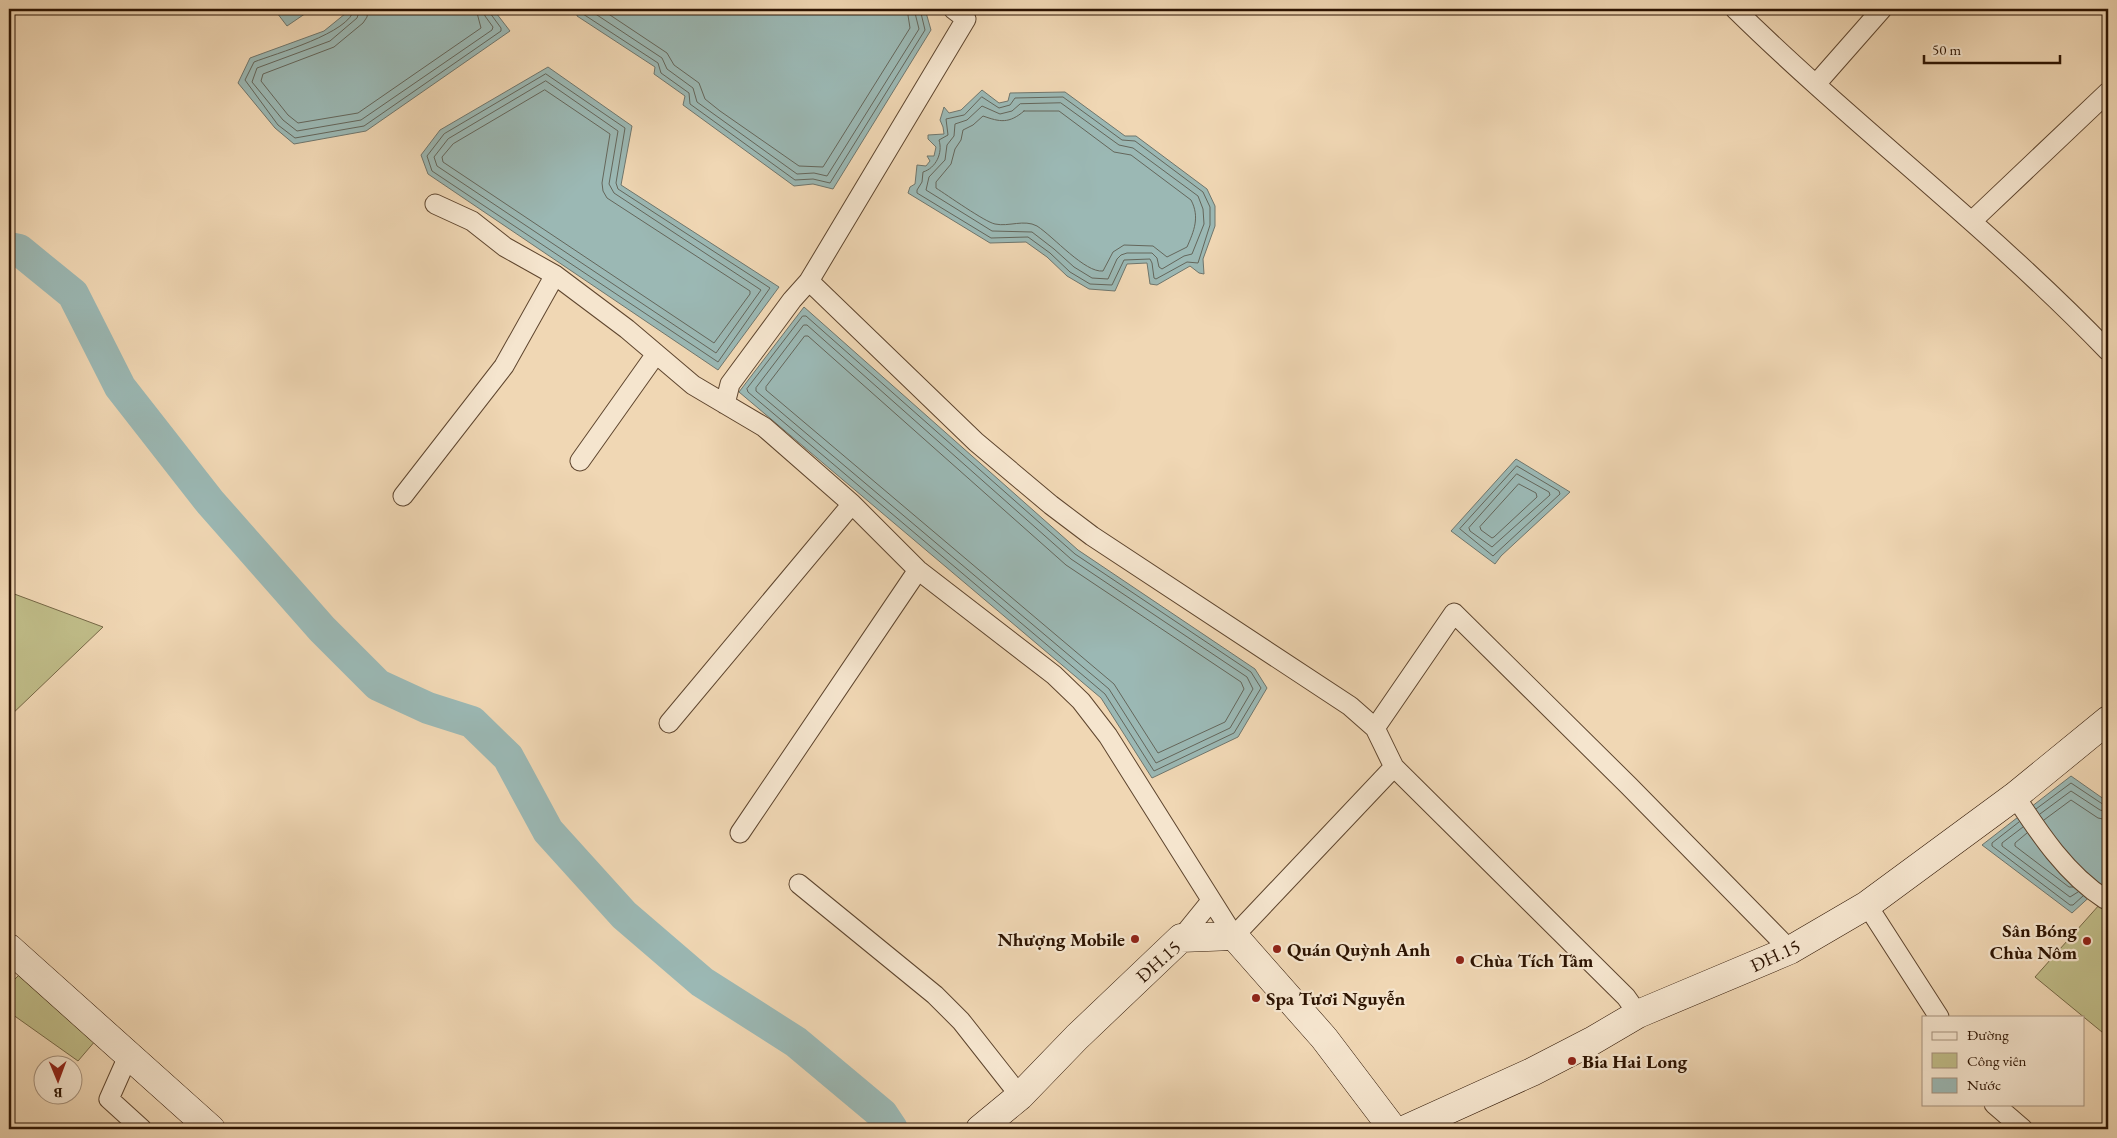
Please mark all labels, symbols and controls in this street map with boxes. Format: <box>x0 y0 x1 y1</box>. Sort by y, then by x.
scale bar <box>1924 32 2061 64</box>
text: 50 m <box>1932 40 1961 59</box>
place label: Sân Bóng Chùa Nôm <box>1990 918 2078 965</box>
place label: Nhượng Mobile <box>998 927 1125 952</box>
marker: Nhượng Mobile <box>1129 933 1141 945</box>
street label: ĐH.15 <box>1746 933 1804 978</box>
street label: ĐH.15 <box>1131 935 1186 988</box>
marker: Sân Bóng Chùa Nôm <box>2081 935 2093 947</box>
place label: Quán Quỳnh Anh <box>1287 937 1431 962</box>
marker: Quán Quỳnh Anh <box>1271 943 1283 955</box>
place label: Chùa Tích Tâm <box>1470 948 1594 973</box>
marker: Chùa Tích Tâm <box>1454 954 1466 966</box>
place label: Spa Tươi Nguyễn <box>1266 986 1405 1011</box>
marker: Spa Tươi Nguyễn <box>1250 992 1262 1004</box>
legend <box>1922 1016 2084 1106</box>
text: Đường <box>1967 1025 2009 1044</box>
place label: Bia Hai Long <box>1582 1049 1688 1074</box>
text: Công viên <box>1967 1051 2027 1070</box>
marker: Bia Hai Long <box>1566 1055 1578 1067</box>
north arrow <box>32 1056 82 1106</box>
text: Nước <box>1967 1075 2001 1094</box>
text: B <box>53 1084 63 1102</box>

